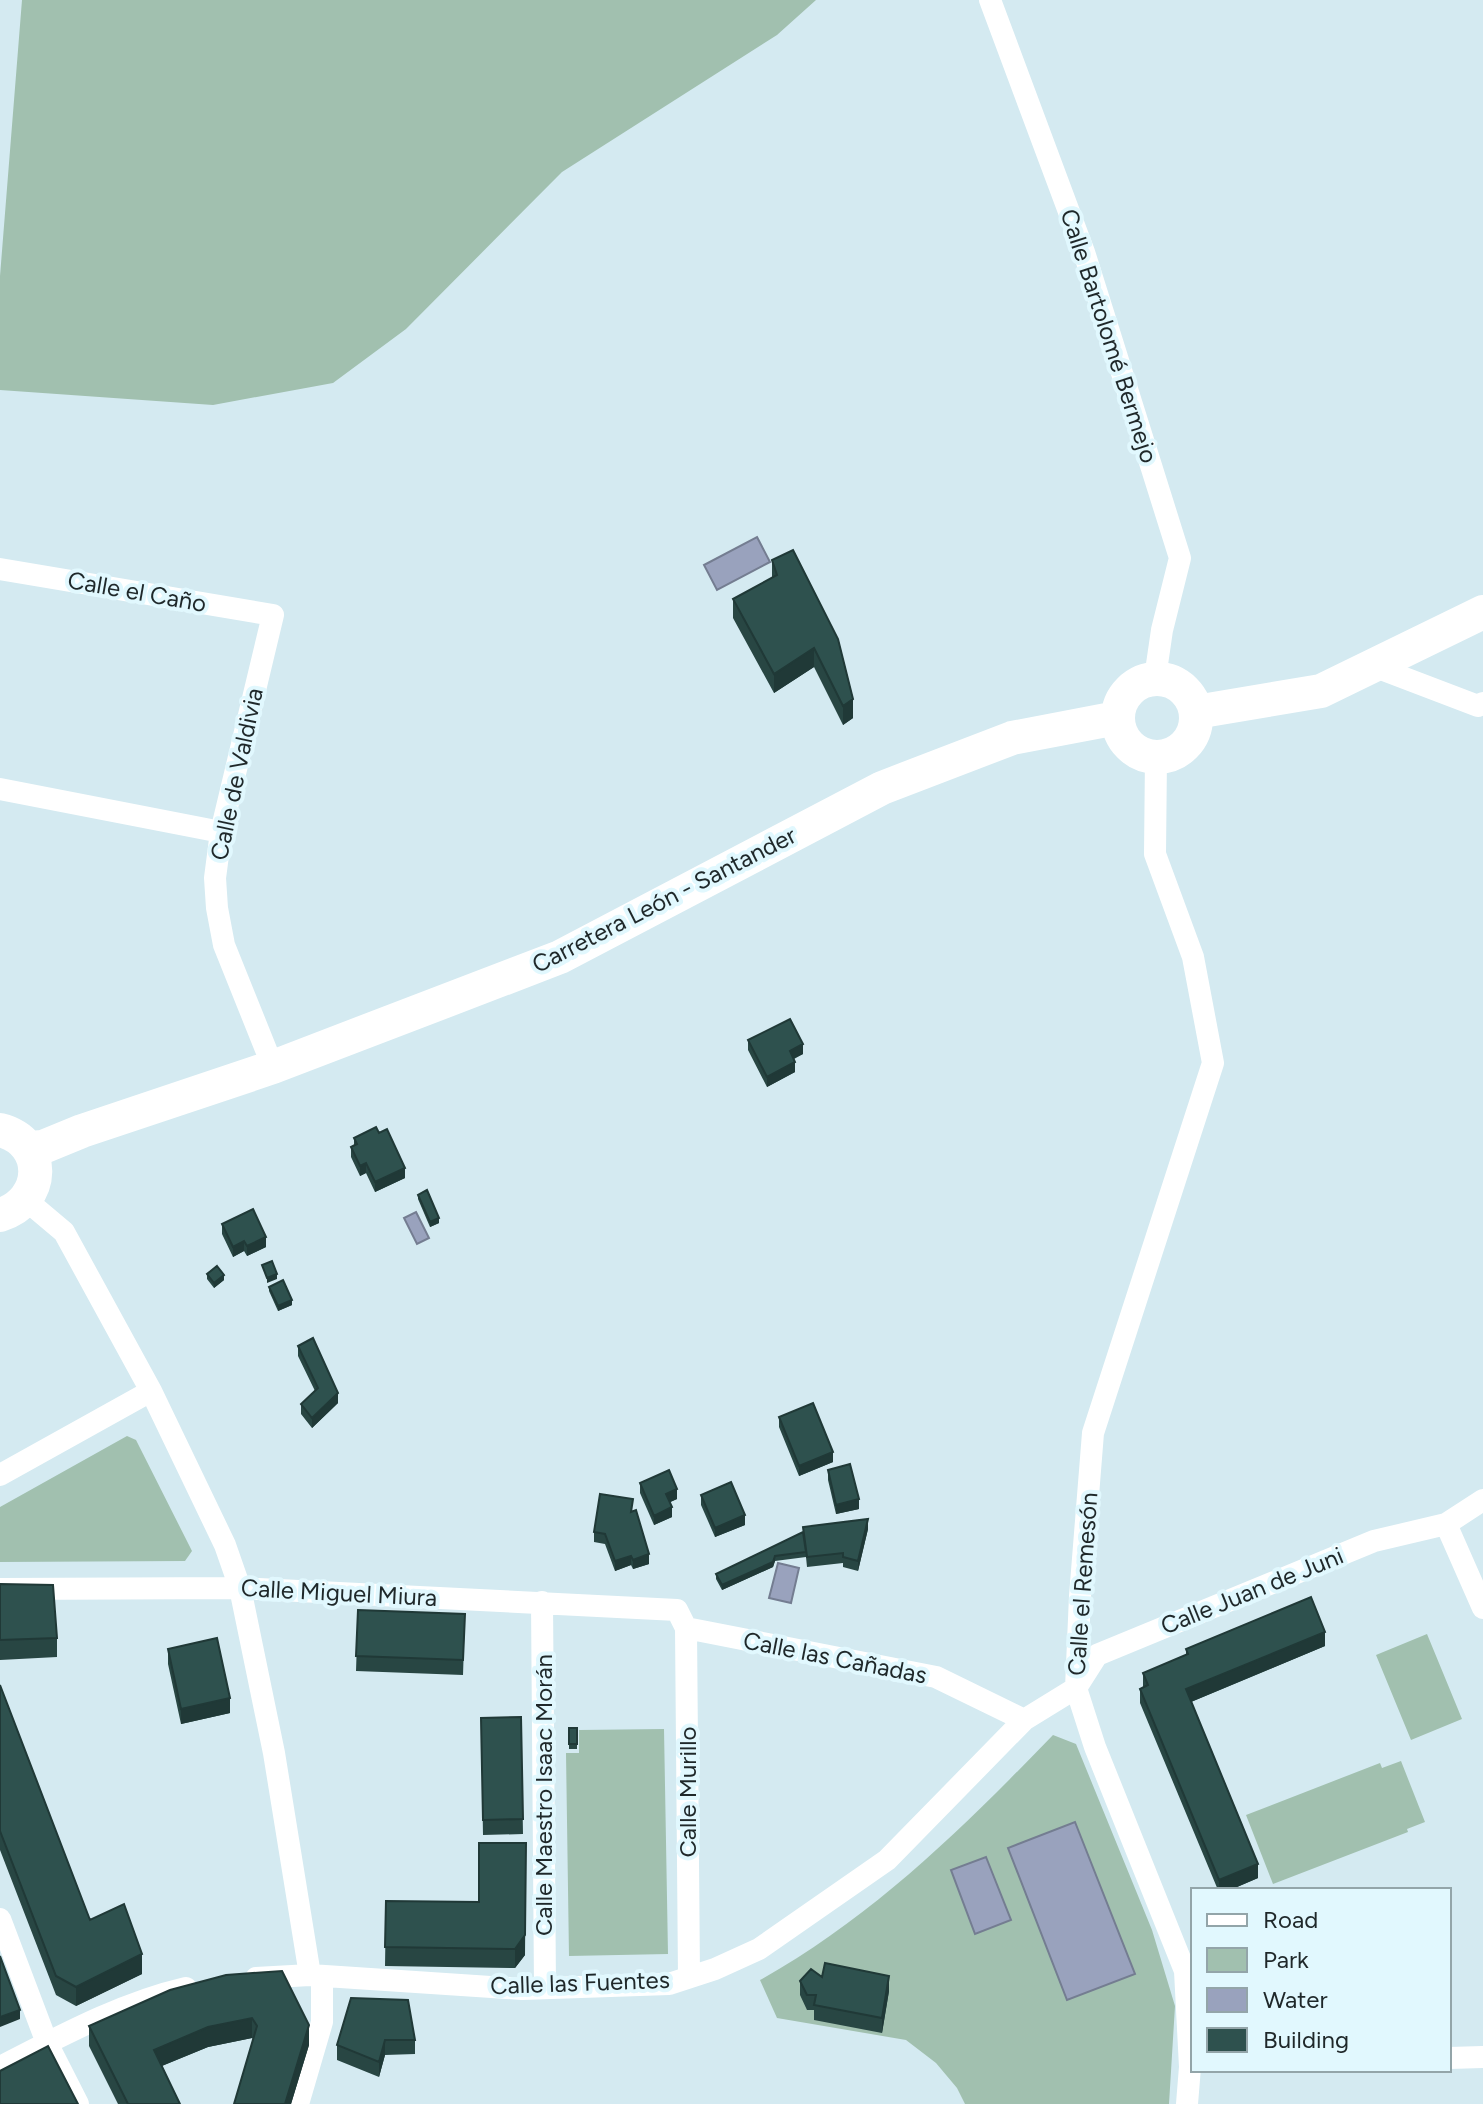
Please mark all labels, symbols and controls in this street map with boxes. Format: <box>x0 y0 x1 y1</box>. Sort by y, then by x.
street label: Calle Bartolomé Bermejo <box>1055 205 1164 467</box>
street label: Calle el Caño <box>65 565 209 618</box>
street label: Calle de Valdivia <box>204 685 269 863</box>
street label: Carretera León - Santander <box>527 820 801 979</box>
street label: Calle el Remesón <box>1062 1491 1103 1677</box>
street label: Calle Juan de Juni <box>1156 1541 1347 1640</box>
street label: Calle Miguel Miura <box>240 1573 438 1612</box>
street label: Calle las Cañadas <box>741 1625 929 1690</box>
street label: Calle Maestro Isaac Morán <box>529 1654 558 1936</box>
street label: Calle Murillo <box>673 1727 702 1858</box>
legend <box>1191 1888 1451 2072</box>
text: Road <box>1263 1905 1318 1934</box>
text: Park <box>1263 1945 1309 1974</box>
street label: Calle las Fuentes <box>490 1965 670 2000</box>
text: Water <box>1263 1985 1328 2014</box>
text: Building <box>1263 2025 1349 2054</box>

